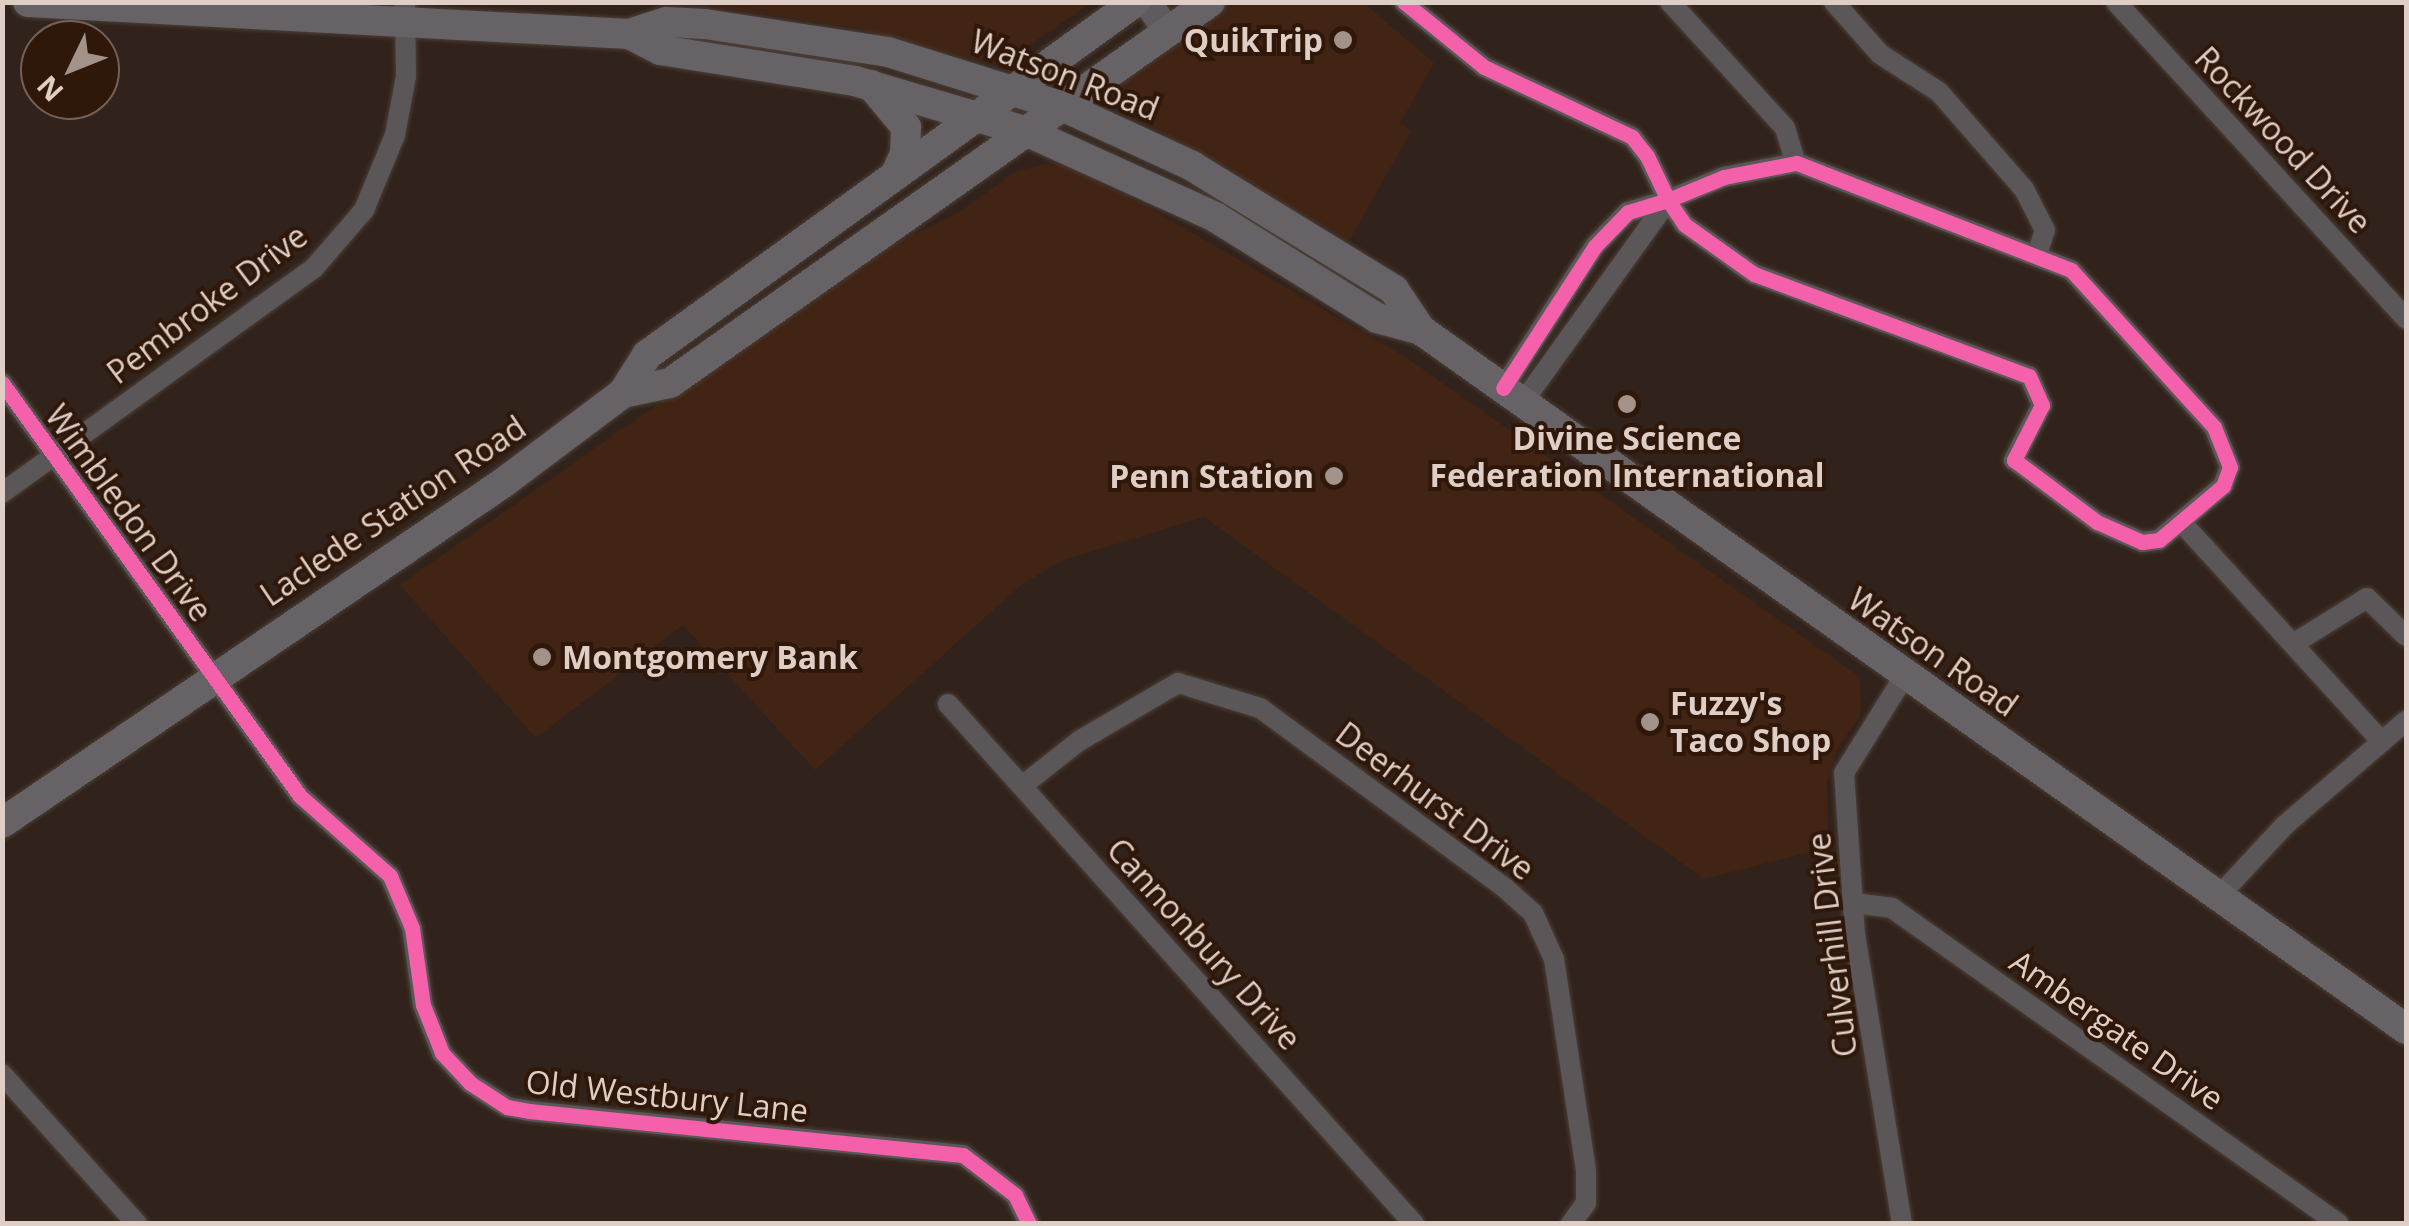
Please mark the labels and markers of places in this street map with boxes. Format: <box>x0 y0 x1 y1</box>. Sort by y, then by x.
place label: QuikTrip <box>1184 21 1323 59</box>
marker: QuikTrip <box>1332 29 1354 51</box>
marker: Divine Science Federation International <box>1616 393 1638 415</box>
place label: Divine Science Federation International <box>1429 420 1825 495</box>
place label: Penn Station <box>1109 457 1314 495</box>
marker: Penn Station <box>1323 465 1345 487</box>
place label: Montgomery Bank <box>562 638 858 676</box>
marker: Montgomery Bank <box>531 646 553 668</box>
place label: Fuzzy's Taco Shop <box>1670 685 1831 760</box>
marker: Fuzzy's Taco Shop <box>1639 711 1661 733</box>

